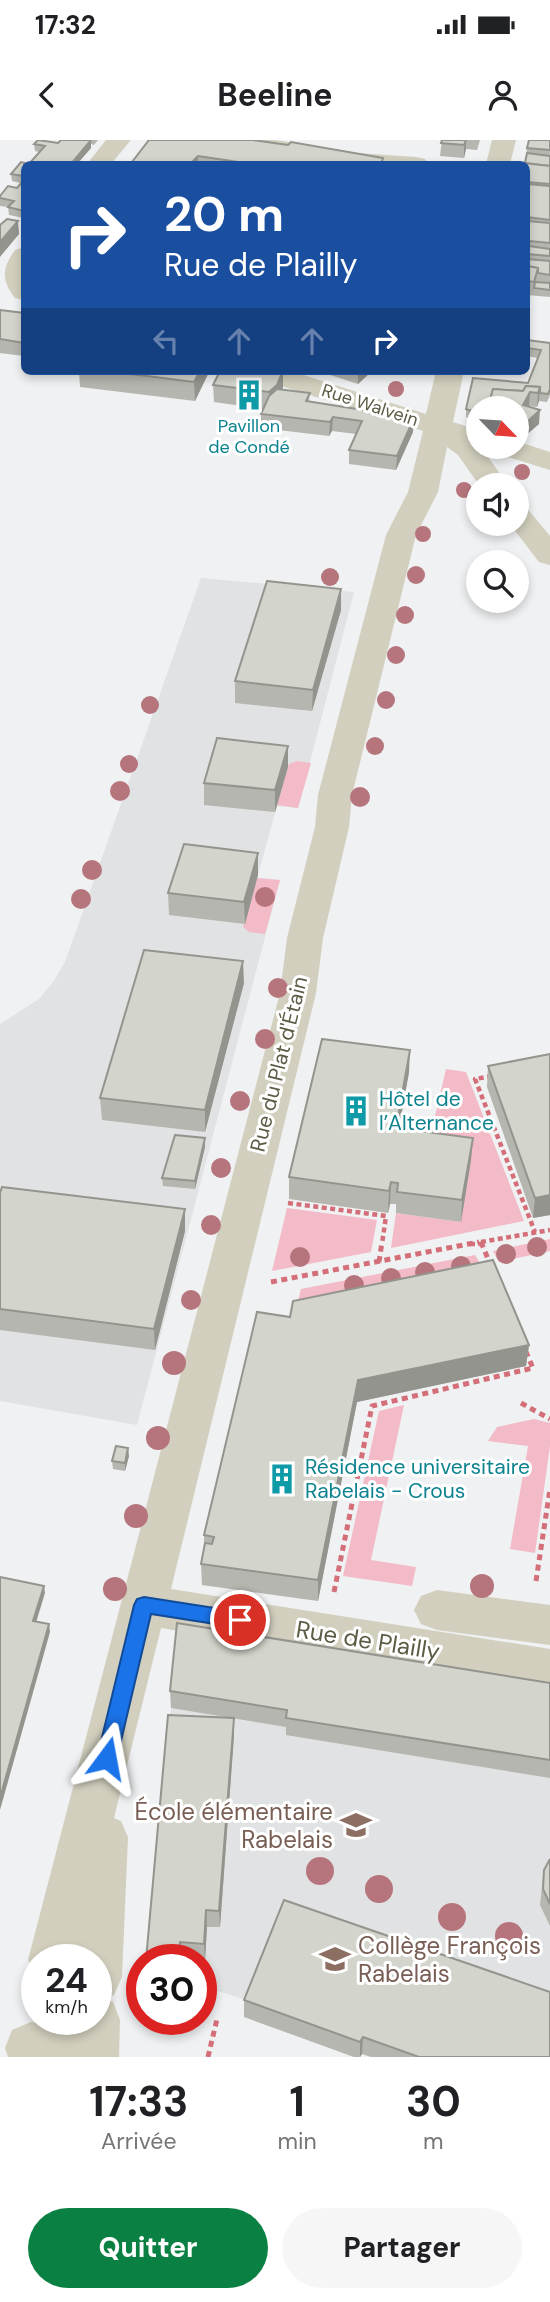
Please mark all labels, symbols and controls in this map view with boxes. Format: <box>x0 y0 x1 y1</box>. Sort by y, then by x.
text: 17:32 <box>35 8 96 42</box>
text: Beeline <box>217 74 333 116</box>
icon: back <box>28 76 66 114</box>
icon: person <box>484 76 522 114</box>
text: 20 m <box>164 182 284 246</box>
icon: right <box>49 189 140 280</box>
text: Rue de Plailly <box>164 244 358 286</box>
icon: left <box>147 322 185 360</box>
icon: ahead <box>220 322 258 360</box>
icon: ahead <box>293 322 331 360</box>
icon: right <box>366 322 404 360</box>
building icon: Pavillon de Condé <box>232 378 266 412</box>
street label: Rue Walvein <box>319 378 421 432</box>
north arrow <box>466 396 528 458</box>
map controls <box>466 396 529 613</box>
place label: Pavillon de Condé <box>208 414 290 459</box>
button: sound <box>466 473 529 536</box>
button: search <box>466 550 529 613</box>
street label: Rue du Plat d'Étain <box>244 973 314 1155</box>
place label: Hôtel de l’Alternance <box>379 1085 494 1137</box>
building icon: Hôtel de l’Alternance <box>339 1094 373 1128</box>
place label: Résidence universitaire Rabelais - Crous <box>305 1453 530 1505</box>
building icon: Résidence universitaire Rabelais - Crous <box>265 1462 299 1496</box>
pin <box>210 1590 270 1650</box>
icon: arrive <box>221 1601 259 1639</box>
street label: Rue de Plailly <box>294 1613 442 1667</box>
position arrow <box>70 1721 144 1795</box>
place label: École élémentaire Rabelais <box>134 1796 333 1855</box>
school or university icon: École élémentaire Rabelais <box>339 1808 373 1842</box>
place label: Collège François Rabelais <box>358 1930 541 1989</box>
school or university icon: Collège François Rabelais <box>318 1942 352 1976</box>
speed limit sign: 30 <box>126 1944 217 2035</box>
text: 24 <box>45 1957 88 2003</box>
text: km/h <box>45 1995 88 2019</box>
text: 17:33 <box>89 2074 188 2129</box>
text: 1 <box>289 2074 305 2129</box>
text: 30 <box>406 2074 461 2129</box>
text: Arrivée <box>101 2126 177 2156</box>
text: min <box>278 2126 317 2156</box>
text: m <box>423 2126 444 2156</box>
button: Quitter <box>28 2208 268 2288</box>
button: Partager <box>282 2208 522 2288</box>

